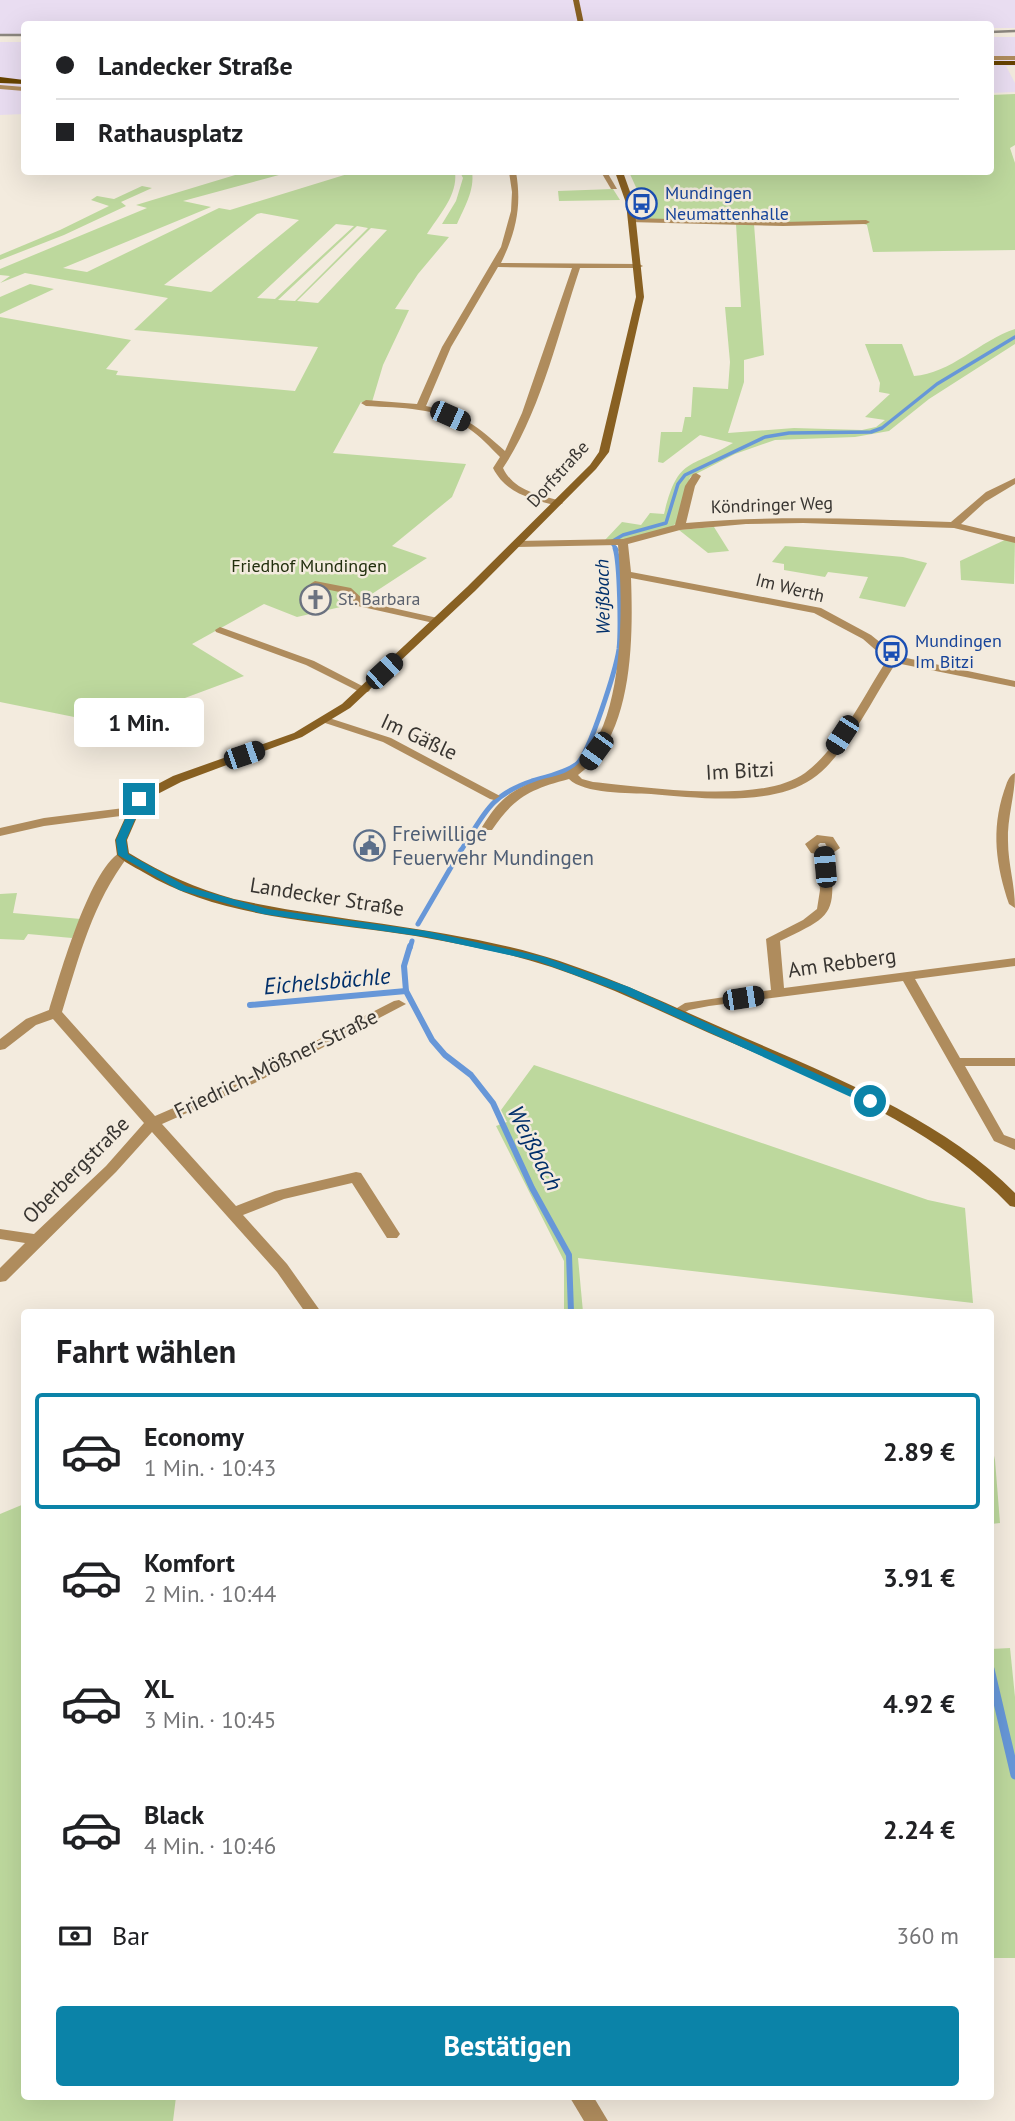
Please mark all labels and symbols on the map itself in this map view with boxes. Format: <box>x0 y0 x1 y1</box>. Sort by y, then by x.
place label: Mundingen Neumattenhalle <box>665 181 789 225</box>
bus stop icon: Mundingen Neumattenhalle <box>625 186 659 220</box>
car <box>427 398 474 434</box>
street label: Dorfstraße <box>522 436 594 512</box>
street label: Köndringer Weg <box>710 491 833 518</box>
park label: Friedhof Mundingen <box>231 554 387 577</box>
water label: Weißbach <box>589 559 615 635</box>
street label: Im Werth <box>753 568 827 607</box>
church icon: St. Barbara <box>298 582 332 616</box>
place label: St. Barbara <box>338 587 420 610</box>
place label: Mundingen Im Bitzi <box>915 629 1002 673</box>
bus stop icon: Mundingen Im Bitzi <box>875 634 909 668</box>
car <box>362 649 407 693</box>
callout: 1 Min. <box>74 698 204 746</box>
street label: Im Gäßle <box>377 707 462 766</box>
car <box>822 712 863 758</box>
car <box>576 728 617 774</box>
car <box>221 738 268 772</box>
street label: Im Bitzi <box>705 755 775 786</box>
route end <box>123 783 155 815</box>
place label: Freiwillige Feuerwehr Mundingen <box>392 820 594 871</box>
public building icon: Freiwillige Feuerwehr Mundingen <box>352 829 386 863</box>
car <box>813 845 838 889</box>
street label: Landecker Straße <box>248 871 406 922</box>
street label: Am Rebberg <box>786 942 898 983</box>
water label: Eichelsbächle <box>262 960 392 1000</box>
car <box>721 984 766 1012</box>
street label: Friedrich-Mößner-Straße <box>170 1003 382 1125</box>
route start <box>854 1085 886 1117</box>
water label: Weißbach <box>502 1100 569 1195</box>
street label: Oberbergstraße <box>16 1110 135 1229</box>

